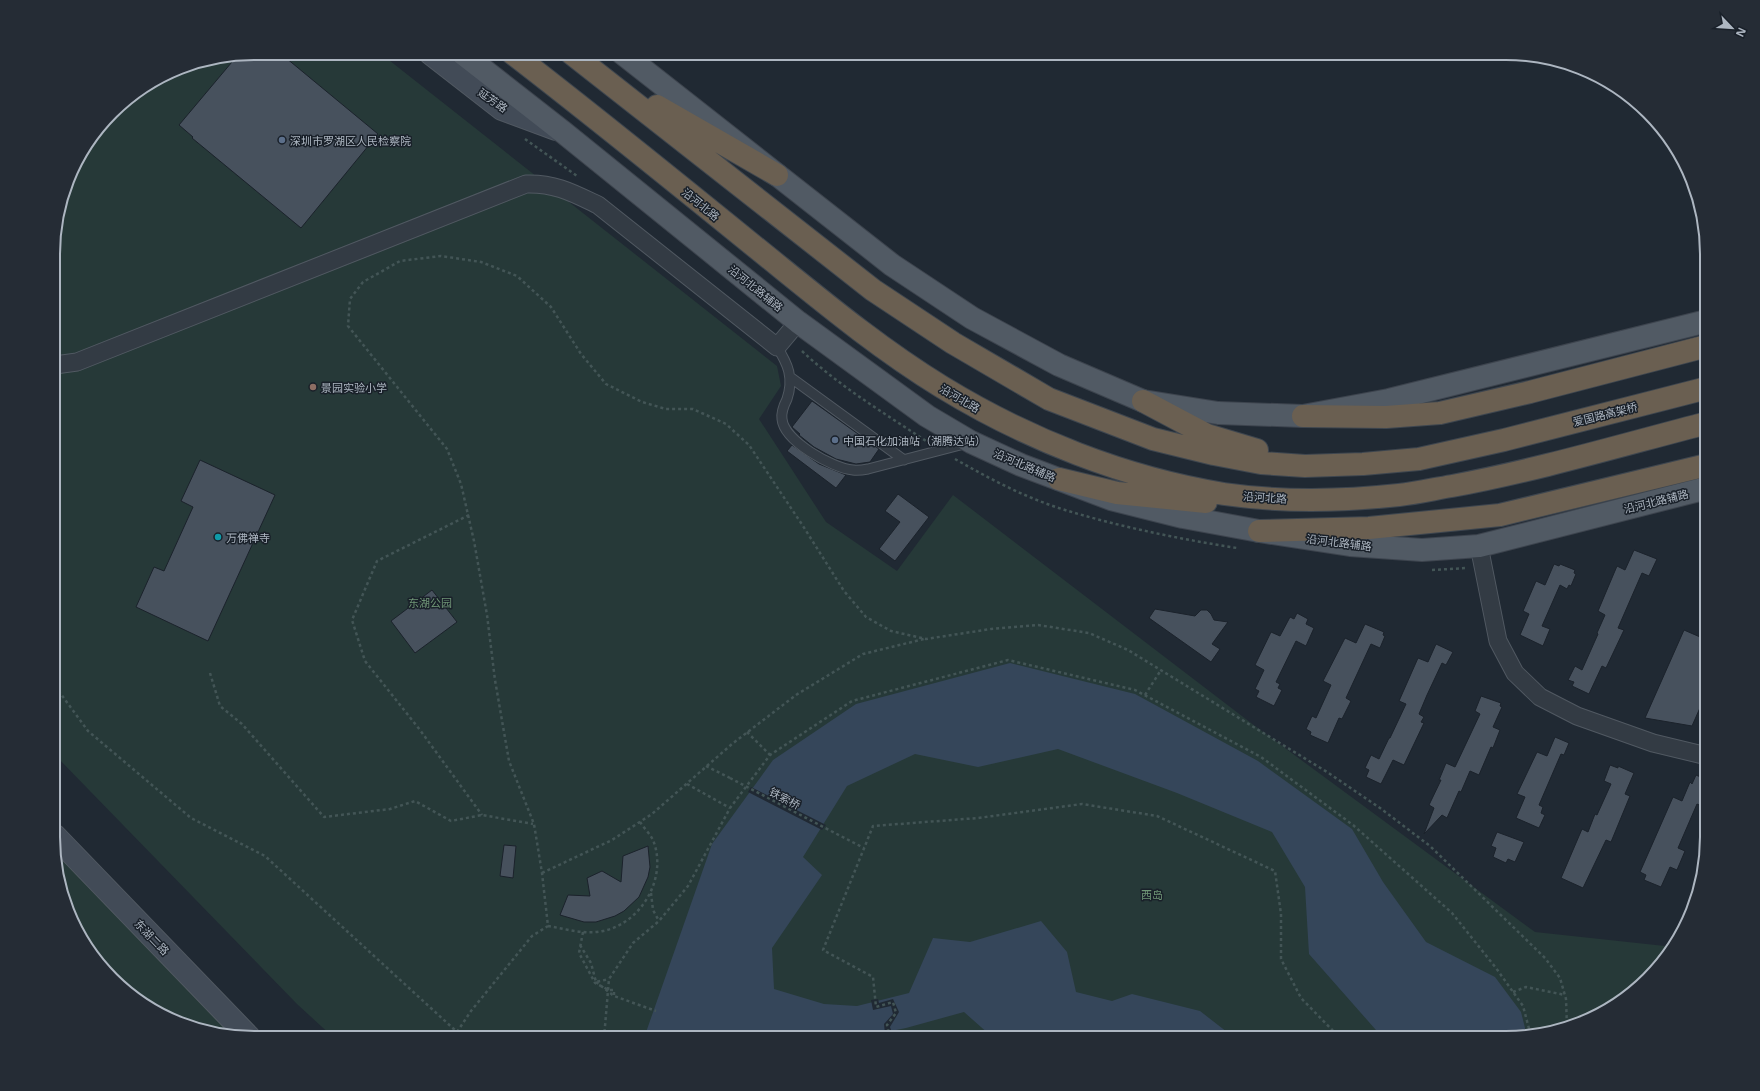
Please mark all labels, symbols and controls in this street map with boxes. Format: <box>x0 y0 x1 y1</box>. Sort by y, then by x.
north arrow <box>1712 8 1752 48</box>
text: N <box>1733 25 1750 40</box>
street label: 延芳路 <box>475 84 511 116</box>
place label: 深圳市罗湖区人民检察院 <box>290 133 411 148</box>
marker: 深圳市罗湖区人民检察院 <box>277 135 287 145</box>
street label: 沿河北路 <box>679 184 723 224</box>
street label: 沿河北路辅路 <box>726 261 786 315</box>
place label: 景园实验小学 <box>321 380 387 395</box>
street label: 沿河北路 <box>937 381 983 415</box>
marker: 景园实验小学 <box>308 382 318 392</box>
street label: 爱国路高架桥 <box>1571 399 1639 429</box>
place label: 中国石化加油站（湖腾达站） <box>843 433 986 448</box>
marker: 中国石化加油站（湖腾达站） <box>830 435 840 445</box>
street label: 沿河北路辅路 <box>992 445 1058 485</box>
street label: 沿河北路辅路 <box>1622 486 1690 516</box>
street label: 沿河北路 <box>1243 488 1287 506</box>
place label: 万佛禅寺 <box>226 530 270 545</box>
street label: 沿河北路辅路 <box>1305 531 1373 553</box>
marker: 万佛禅寺 <box>213 532 223 542</box>
park label: 东湖公园 <box>408 595 452 610</box>
street label: 铁索桥 <box>767 784 803 812</box>
park label: 西岛 <box>1141 887 1163 902</box>
street label: 东湖二路 <box>131 916 173 958</box>

